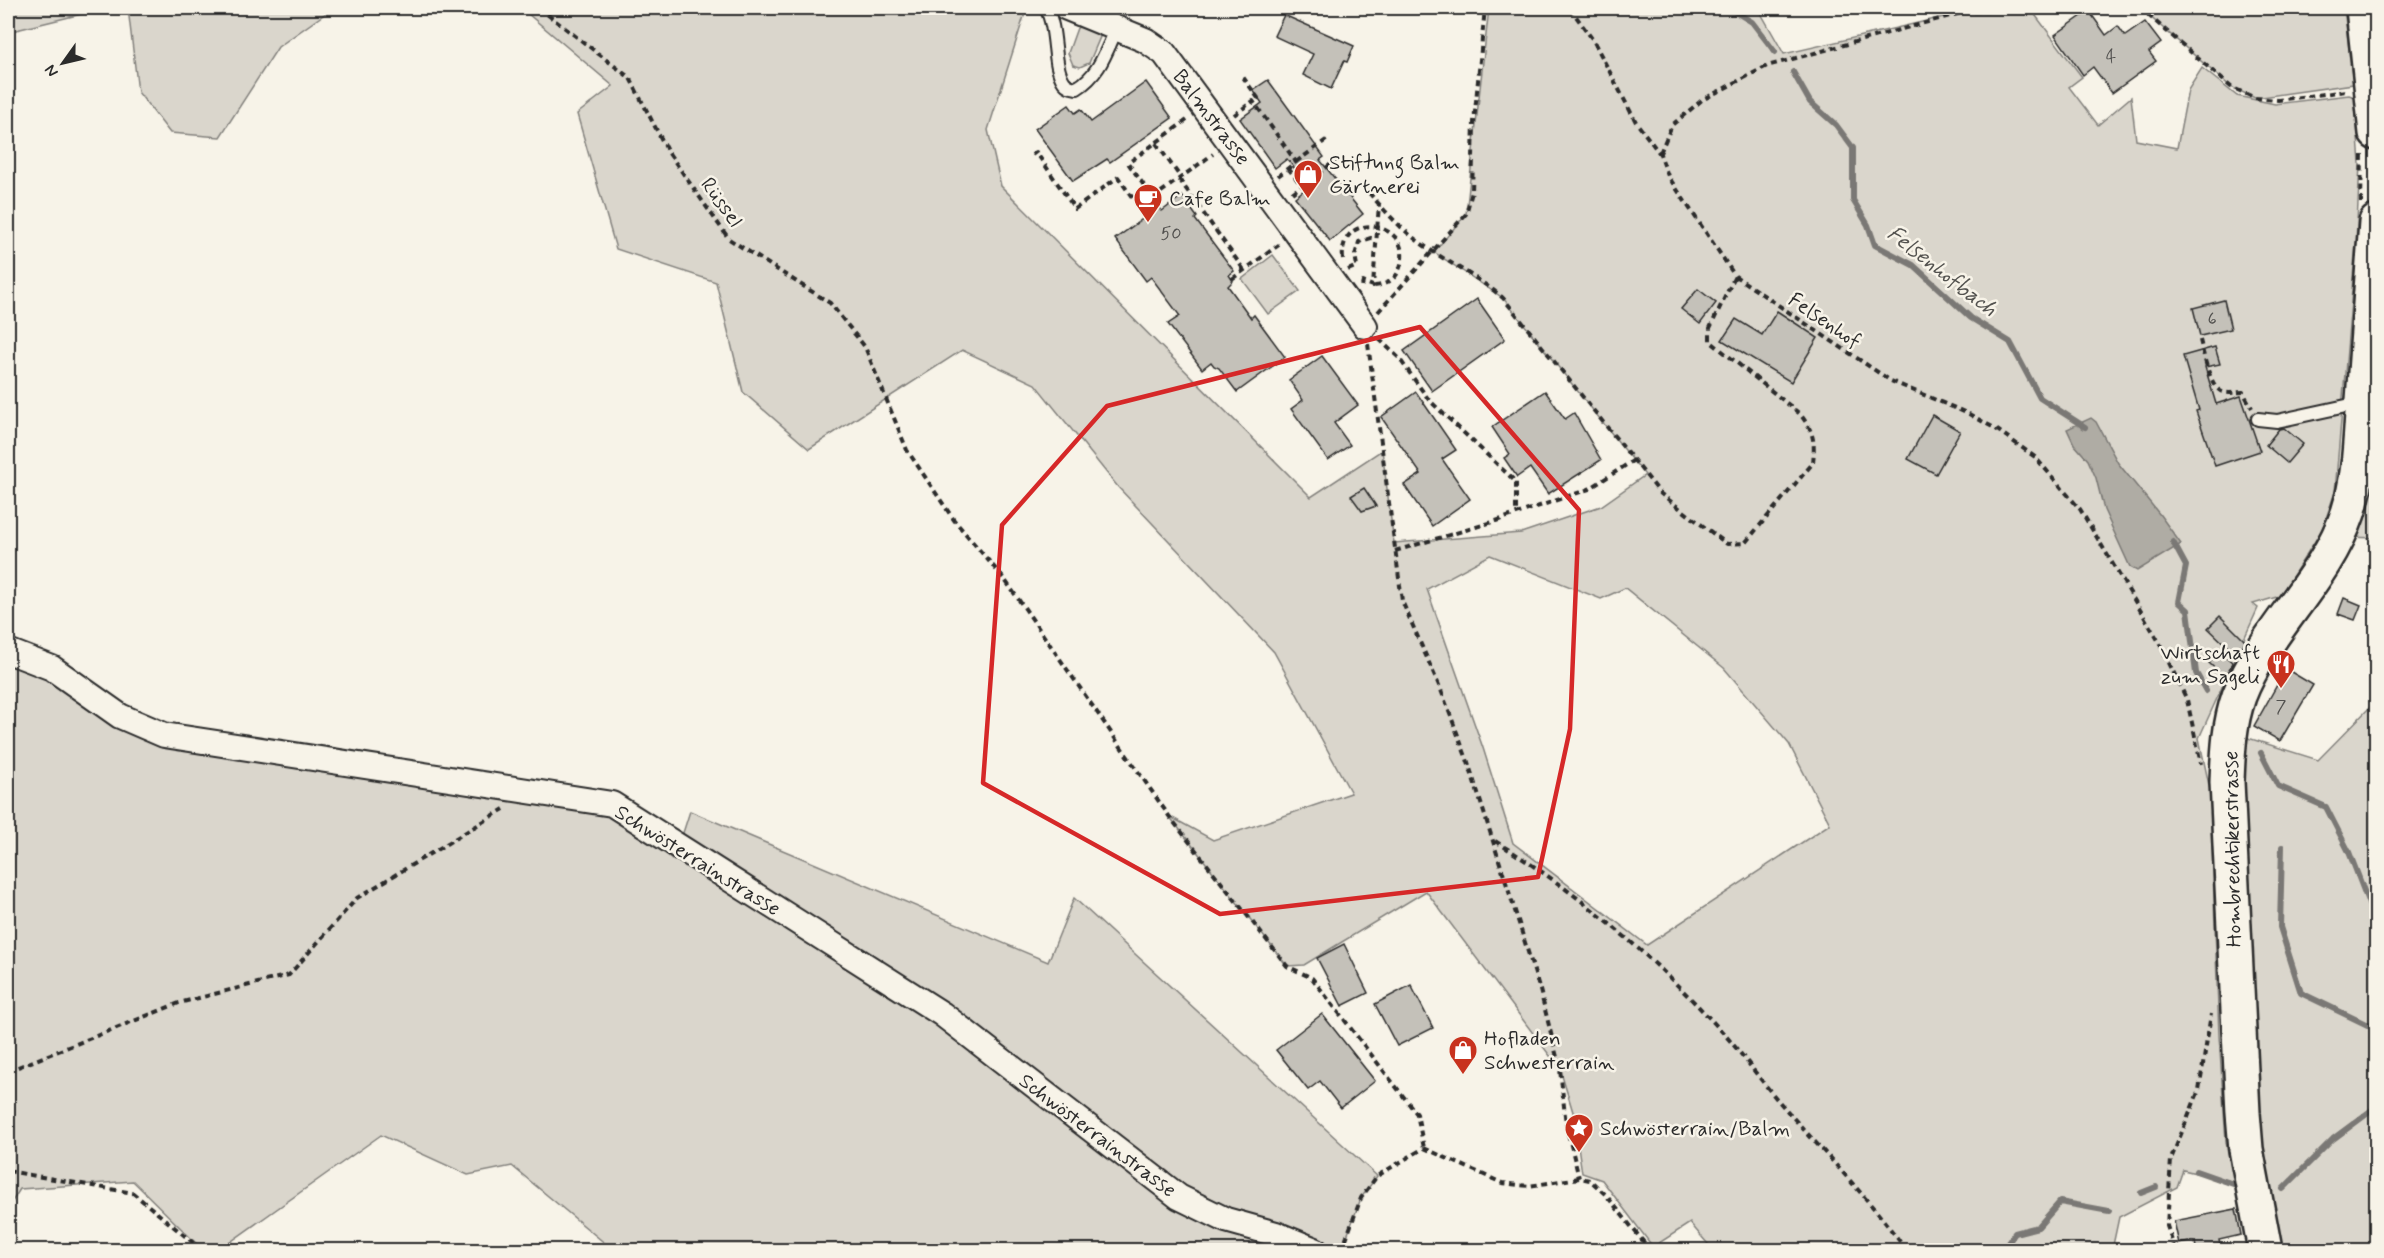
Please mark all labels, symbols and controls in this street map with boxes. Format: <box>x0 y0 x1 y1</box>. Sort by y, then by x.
north arrow <box>33 33 93 93</box>
house number: 4 <box>2106 45 2116 69</box>
text: N <box>40 60 63 81</box>
street label: Balmstrasse <box>1166 64 1256 171</box>
place label: Stiftung Balm Gärtnerei <box>1329 149 1460 201</box>
shop icon: Stiftung Balm Gärtnerei <box>1292 158 1324 200</box>
street label: Rüssel <box>694 172 749 233</box>
cafe icon: Cafe Balm <box>1132 182 1164 224</box>
place label: Cafe Balm <box>1169 185 1271 213</box>
water label: Felsenhofbach <box>1881 220 2003 323</box>
house number: 50 <box>1160 222 1182 246</box>
street label: Felsenhof <box>1783 286 1866 355</box>
house number: 6 <box>2207 307 2217 331</box>
place label: Wirtschaft zum Sageli <box>2161 639 2260 691</box>
restaurant icon: Wirtschaft zum Sageli <box>2265 648 2297 690</box>
house number: 7 <box>2276 695 2287 719</box>
street label: Hombrechtikerstrasse <box>2217 750 2249 948</box>
street label: Schwösterrainstrasse <box>609 799 786 923</box>
place label: Hofladen Schwesterrain <box>1484 1025 1615 1077</box>
shop icon: Hofladen Schwesterrain <box>1447 1034 1479 1076</box>
street label: Schwösterrainstrasse <box>1013 1067 1182 1204</box>
place icon: Schwösterrain/Balm <box>1563 1112 1595 1154</box>
place label: Schwösterrain/Balm <box>1600 1115 1790 1143</box>

